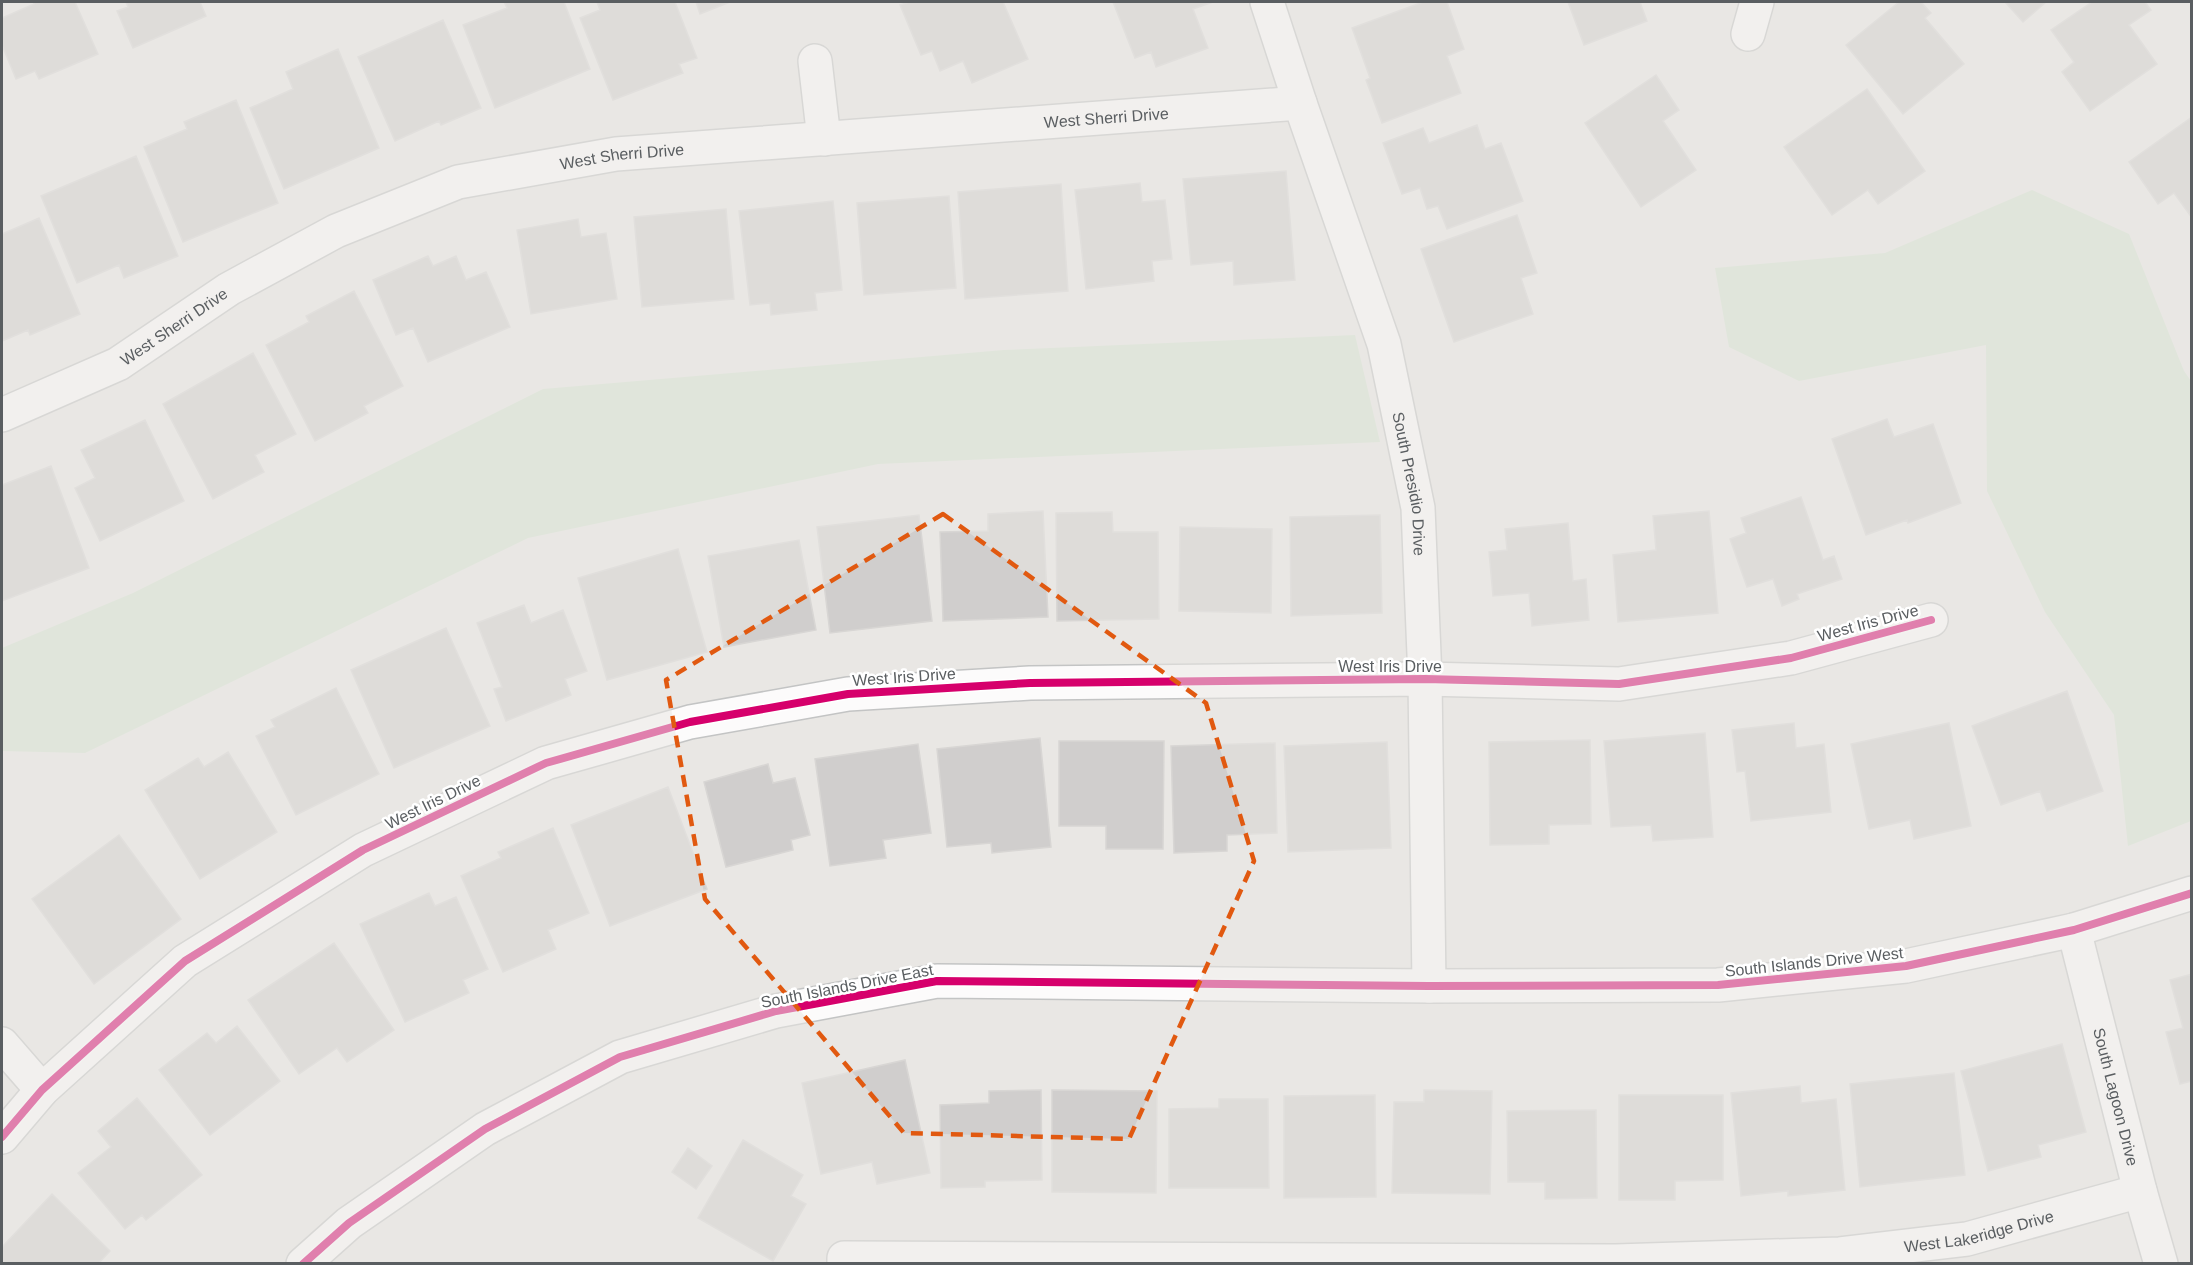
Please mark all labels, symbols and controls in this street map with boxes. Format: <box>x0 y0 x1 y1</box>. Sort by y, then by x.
street label: West Sherri Drive <box>1043 104 1169 131</box>
street label: West Sherri Drive <box>558 140 685 172</box>
street label: West Sherri Drive <box>117 284 230 368</box>
street label: South Presidio Drive <box>1390 410 1428 556</box>
street label: West Iris Drive <box>1816 601 1920 645</box>
street label: West Iris Drive <box>1338 658 1442 675</box>
street label: West Iris Drive <box>852 665 956 689</box>
street label: West Iris Drive <box>383 772 483 832</box>
street label: South Islands Drive West <box>1724 944 1905 980</box>
street label: South Islands Drive East <box>759 961 935 1011</box>
street label: South Lagoon Drive <box>2091 1026 2142 1168</box>
street label: West Lakeridge Drive <box>1903 1207 2055 1255</box>

